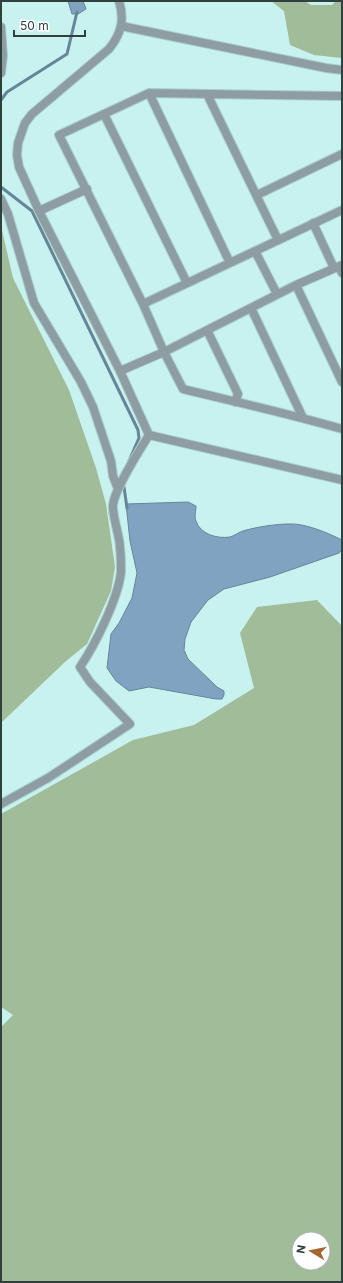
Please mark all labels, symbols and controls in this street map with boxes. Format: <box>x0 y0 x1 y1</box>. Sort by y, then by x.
scale bar <box>14 12 85 38</box>
text: 50 m <box>20 18 49 33</box>
north arrow <box>291 1231 331 1271</box>
text: N <box>294 1244 309 1255</box>

